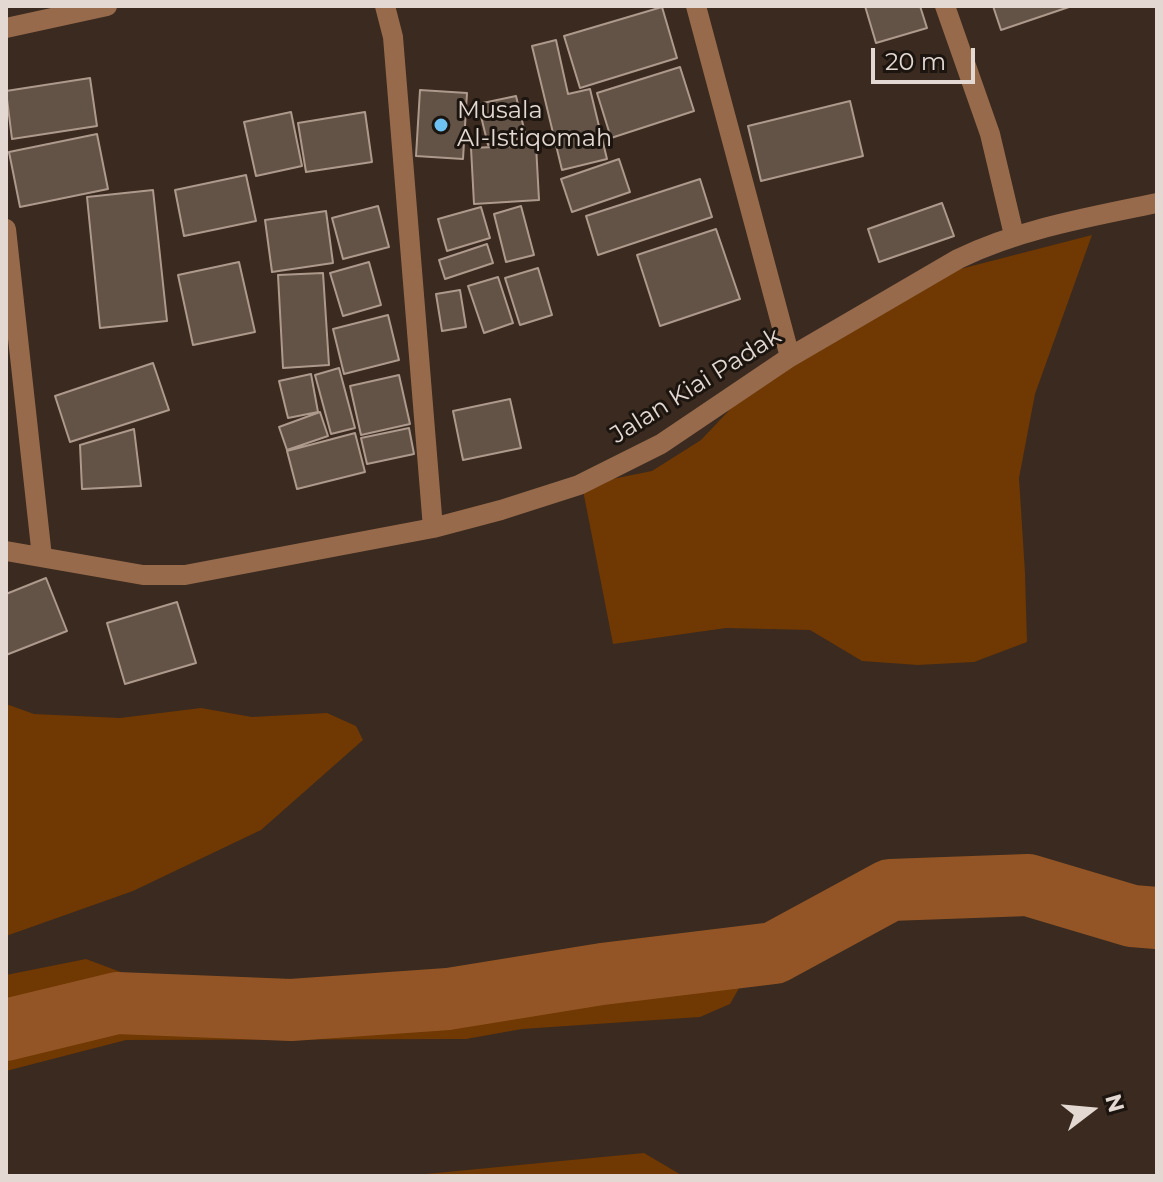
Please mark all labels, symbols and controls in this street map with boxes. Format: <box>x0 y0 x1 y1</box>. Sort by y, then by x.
scale bar <box>875 32 979 82</box>
text: 20 m <box>885 47 946 76</box>
place label: Musala Al-Istiqomah <box>457 97 612 153</box>
marker: Musala Al-Istiqomah <box>432 116 450 134</box>
street label: Jalan Kiai Padak <box>605 322 787 450</box>
north arrow <box>1051 1070 1131 1150</box>
text: N <box>1099 1091 1130 1116</box>

